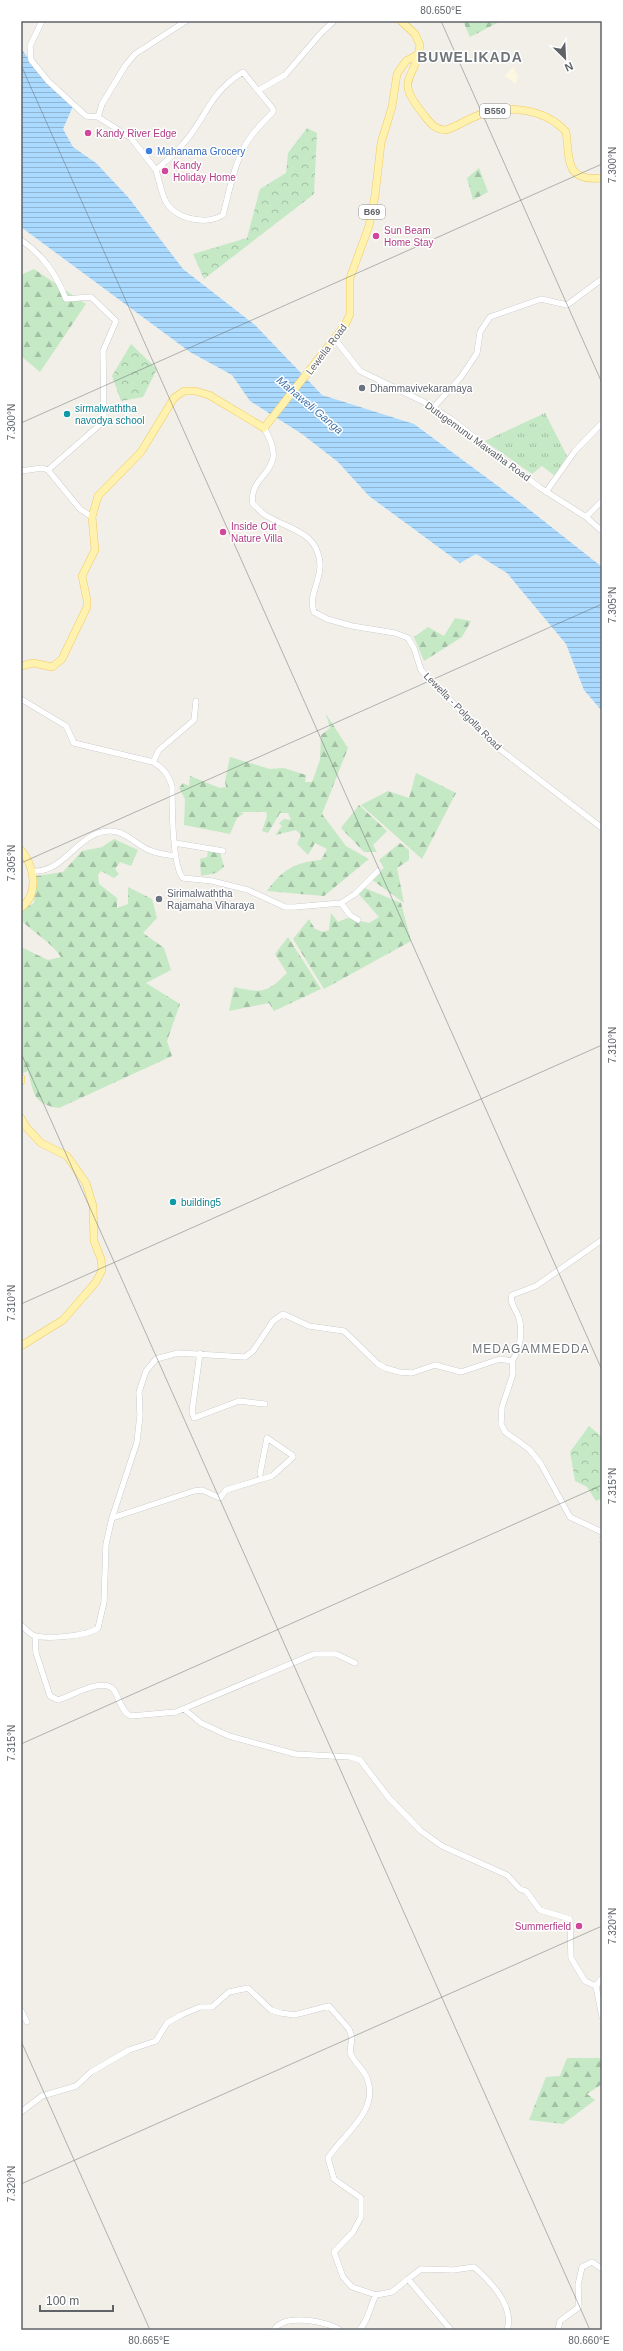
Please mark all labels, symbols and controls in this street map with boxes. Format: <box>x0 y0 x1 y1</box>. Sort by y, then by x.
text: 80.650°E <box>420 5 462 16</box>
north arrow <box>545 38 585 78</box>
district label: BUWELIKADA <box>417 49 523 65</box>
text: N <box>563 60 575 74</box>
road number: B550 <box>480 104 510 118</box>
marker: Kandy River Edge <box>83 128 93 138</box>
place label: Kandy River Edge <box>96 128 177 139</box>
marker: Mahanama Grocery <box>144 146 154 156</box>
place label: Mahanama Grocery <box>157 146 245 157</box>
text: 7.300°N <box>607 147 618 183</box>
place label: Kandy Holiday Home <box>173 160 236 183</box>
marker: Kandy Holiday Home <box>160 166 170 176</box>
road number: B69 <box>359 205 385 219</box>
place label: Sun Beam Home Stay <box>384 225 433 248</box>
marker: Sun Beam Home Stay <box>371 231 381 241</box>
street label: Lewella Road <box>304 322 349 377</box>
water label: Mahaweli Ganga <box>275 374 345 436</box>
marker: Dhammavivekaramaya <box>357 383 367 393</box>
place label: Dhammavivekaramaya <box>370 383 473 394</box>
street label: Dutugemunu Mawatha Road <box>423 400 532 483</box>
place label: sirmalwaththa navodya school <box>75 403 145 426</box>
text: 7.300°N <box>6 404 17 440</box>
marker: sirmalwaththa navodya school <box>62 409 72 419</box>
place label: Inside Out Nature Villa <box>231 521 283 544</box>
marker: Inside Out Nature Villa <box>218 527 228 537</box>
text: 7.305°N <box>607 587 618 623</box>
street label: Lewella - Polgolla Road <box>422 670 504 752</box>
text: 7.305°N <box>6 845 17 881</box>
place label: Sirimalwaththa Rajamaha Viharaya <box>167 888 255 911</box>
marker: Sirimalwaththa Rajamaha Viharaya <box>154 894 164 904</box>
text: 7.310°N <box>607 1027 618 1063</box>
marker: building5 <box>168 1197 178 1207</box>
place label: building5 <box>181 1197 221 1208</box>
text: 7.310°N <box>6 1285 17 1321</box>
district label: MEDAGAMMEDDA <box>472 1342 590 1356</box>
text: 7.315°N <box>607 1468 618 1504</box>
text: 7.315°N <box>6 1725 17 1761</box>
text: 7.320°N <box>607 1908 618 1944</box>
place label: Summerfield <box>515 1921 571 1932</box>
marker: Summerfield <box>574 1921 584 1931</box>
text: 7.320°N <box>6 2166 17 2202</box>
scale bar <box>40 2287 113 2313</box>
text: 100 m <box>46 2294 79 2308</box>
text: 80.665°E <box>128 2335 170 2346</box>
text: 80.660°E <box>568 2335 610 2346</box>

